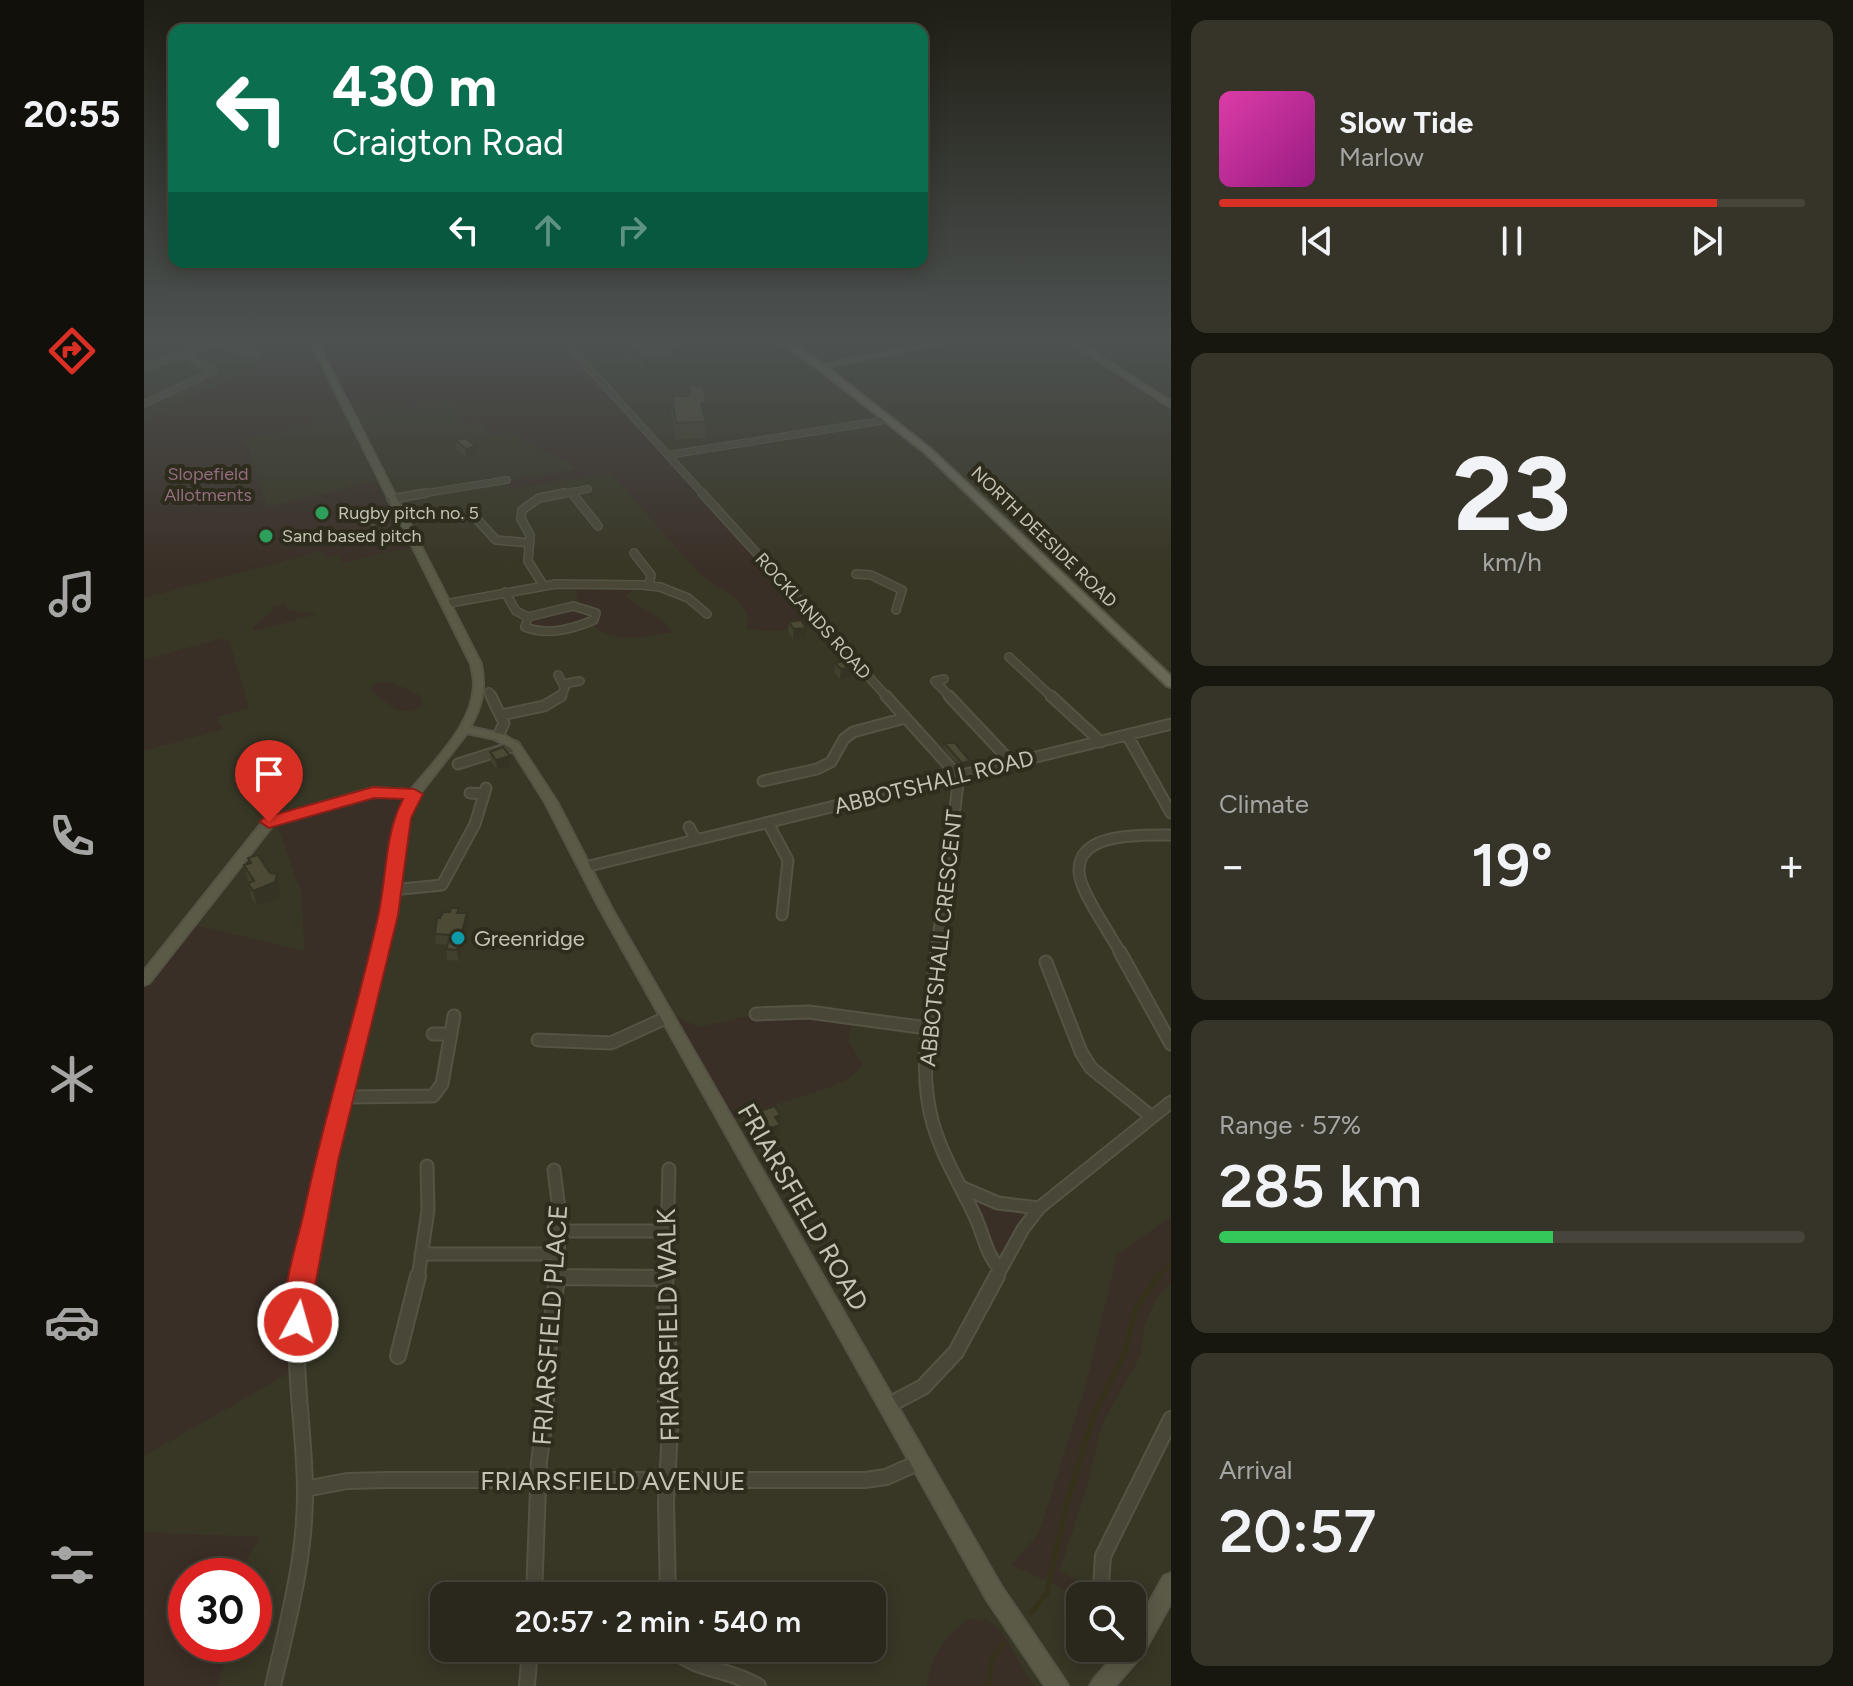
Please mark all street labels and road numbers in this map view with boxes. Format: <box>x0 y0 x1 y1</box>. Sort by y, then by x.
street label: NORTH DEESIDE ROAD <box>967 462 1121 612</box>
street label: ROCKLANDS ROAD <box>751 548 875 684</box>
street label: ABBOTSHALL ROAD <box>831 744 1037 820</box>
street label: ABBOTSHALL CRESCENT <box>914 808 968 1068</box>
street label: FRIARSFIELD ROAD <box>731 1098 875 1316</box>
street label: FRIARSFIELD PLACE <box>526 1203 574 1447</box>
street label: FRIARSFIELD WALK <box>650 1208 686 1442</box>
street label: FRIARSFIELD AVENUE <box>480 1465 746 1497</box>

